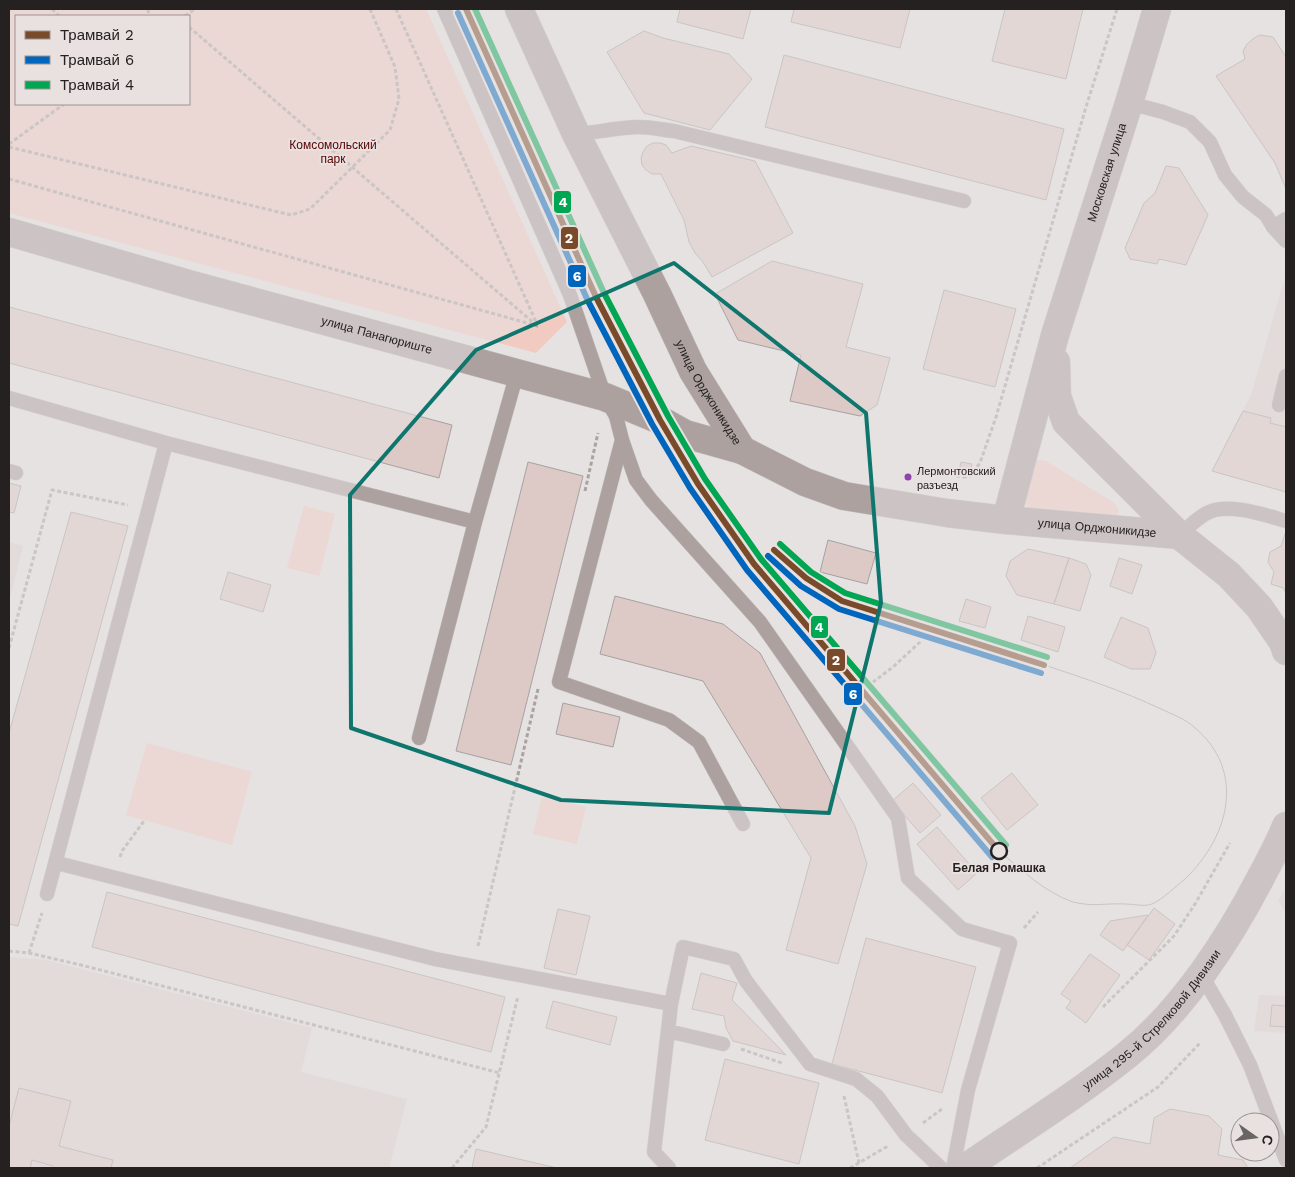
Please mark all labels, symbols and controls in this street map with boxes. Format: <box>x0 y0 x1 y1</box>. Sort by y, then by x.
legend <box>15 15 190 105</box>
text: Трамвай 2 <box>60 26 134 44</box>
text: Трамвай 6 <box>60 51 134 69</box>
text: Трамвай 4 <box>60 76 134 94</box>
street label: Московская улица <box>1085 121 1129 224</box>
park label: Комсомольский парк <box>289 138 377 166</box>
line badge: 4 <box>553 190 572 214</box>
text: 4 <box>558 194 568 210</box>
line badge: 2 <box>560 226 579 250</box>
text: 2 <box>565 230 573 246</box>
line badge: 6 <box>567 264 587 288</box>
text: 6 <box>573 268 582 284</box>
street label: улица Панагюриште <box>320 313 434 357</box>
street label: улица Орджоникидзе <box>673 338 744 448</box>
place label: Лермонтовский разъезд <box>917 465 996 492</box>
marker: Лермонтовский разъезд <box>903 472 913 482</box>
street label: улица Орджоникидзе <box>1037 516 1157 540</box>
line badge: 4 <box>810 615 829 639</box>
text: 4 <box>814 619 824 635</box>
line badge: 2 <box>826 648 846 672</box>
text: 2 <box>832 652 840 668</box>
line badge: 6 <box>843 682 863 706</box>
text: 6 <box>849 686 858 702</box>
marker: Белая Ромашка <box>990 842 1008 860</box>
place label: Белая Ромашка <box>953 861 1046 875</box>
street label: улица 295-й Стрелковой Дивизии <box>1080 947 1224 1093</box>
north arrow <box>1230 1112 1280 1162</box>
text: С <box>1259 1133 1277 1147</box>

